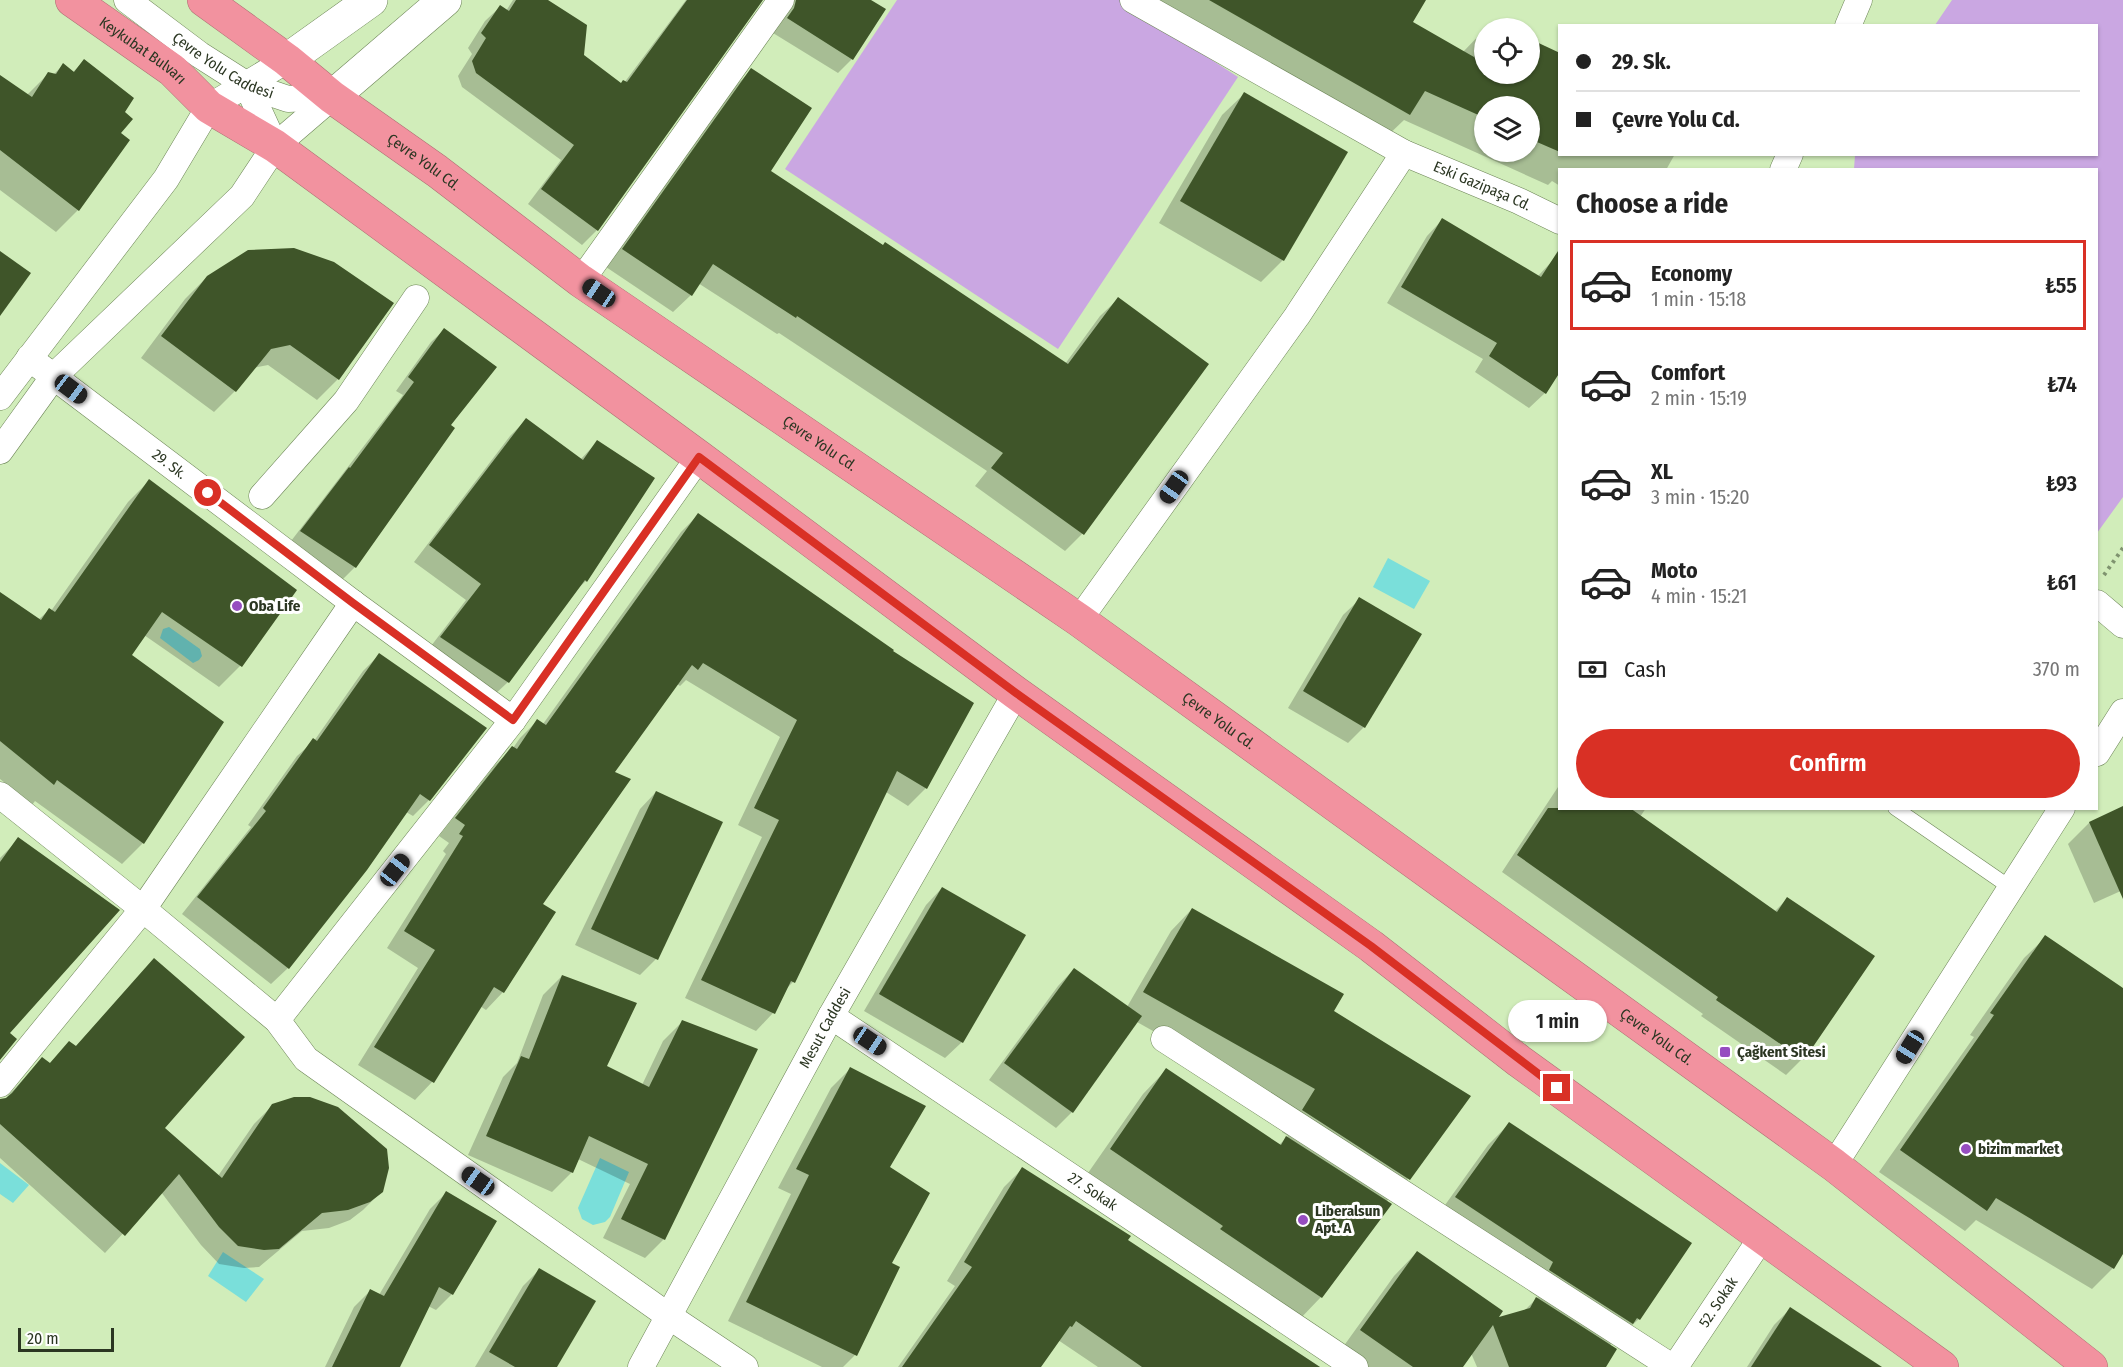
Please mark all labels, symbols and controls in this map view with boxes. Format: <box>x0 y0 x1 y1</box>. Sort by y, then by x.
street label: Keykubat Bulvarı <box>96 13 190 88</box>
map controls <box>1474 18 1540 162</box>
button: locate <box>1474 18 1540 84</box>
street label: Çevre Yolu Caddesi <box>169 28 276 102</box>
text: 29. Sk. <box>1612 48 1671 75</box>
button: layers <box>1474 96 1540 162</box>
text: Çevre Yolu Cd. <box>1612 106 1740 133</box>
street label: Çevre Yolu Cd. <box>384 130 464 194</box>
street label: Eski Gazipaşa Cd. <box>1431 157 1534 214</box>
text: Choose a ride <box>1576 188 1728 220</box>
icon: car <box>1579 258 1633 312</box>
text: Economy <box>1651 260 1732 287</box>
text: ₺55 <box>2045 272 2077 299</box>
car <box>579 275 619 311</box>
text: 1 min · 15:18 <box>1651 287 1746 311</box>
icon: car <box>1579 357 1633 411</box>
text: Comfort <box>1651 359 1725 386</box>
car <box>51 371 91 407</box>
text: ₺74 <box>2047 371 2077 398</box>
text: 2 min · 15:19 <box>1651 386 1747 410</box>
street label: Çevre Yolu Cd. <box>779 412 860 475</box>
street label: 29. Sk. <box>149 445 190 483</box>
icon: car <box>1579 456 1633 510</box>
text: XL <box>1651 458 1673 485</box>
car <box>1156 467 1192 507</box>
text: ₺93 <box>2046 470 2077 497</box>
route start <box>194 479 221 506</box>
text: 3 min · 15:20 <box>1651 485 1750 509</box>
icon: car <box>1579 555 1633 609</box>
text: Moto <box>1651 557 1698 584</box>
text: ₺61 <box>2046 569 2077 596</box>
text: 4 min · 15:21 <box>1651 584 1747 608</box>
place label: Oba Life <box>249 597 301 615</box>
marker: Oba Life <box>230 599 244 613</box>
icon: cash <box>1576 653 1609 686</box>
text: Cash <box>1624 656 1667 683</box>
text: 370 m <box>2033 657 2080 681</box>
street label: Çevre Yolu Cd. <box>1179 688 1259 753</box>
button: Confirm <box>1576 729 2080 798</box>
car <box>377 850 413 890</box>
street label: Mesut Caddesi <box>796 984 854 1071</box>
callout: 1 min <box>1508 1001 1606 1043</box>
street label: Çevre Yolu Cd. <box>1617 1005 1696 1069</box>
text: 1 min <box>1536 1009 1579 1033</box>
car <box>850 1023 890 1059</box>
car <box>1893 1027 1927 1067</box>
place label: Çağkent Sitesi <box>1737 1043 1826 1062</box>
marker: Çağkent Sitesi <box>1718 1045 1732 1059</box>
route end <box>1543 1074 1570 1101</box>
place label: bizim market <box>1978 1140 2060 1158</box>
marker: bizim market <box>1959 1142 1973 1156</box>
car <box>458 1163 498 1199</box>
street label: 27. Sokak <box>1065 1168 1121 1214</box>
place label: Liberalsun Apt. A <box>1314 1202 1380 1237</box>
marker: Liberalsun Apt. A <box>1296 1213 1310 1227</box>
street label: 52. Sokak <box>1695 1274 1742 1331</box>
scale bar <box>18 1325 114 1352</box>
text: 20 m <box>27 1329 58 1348</box>

